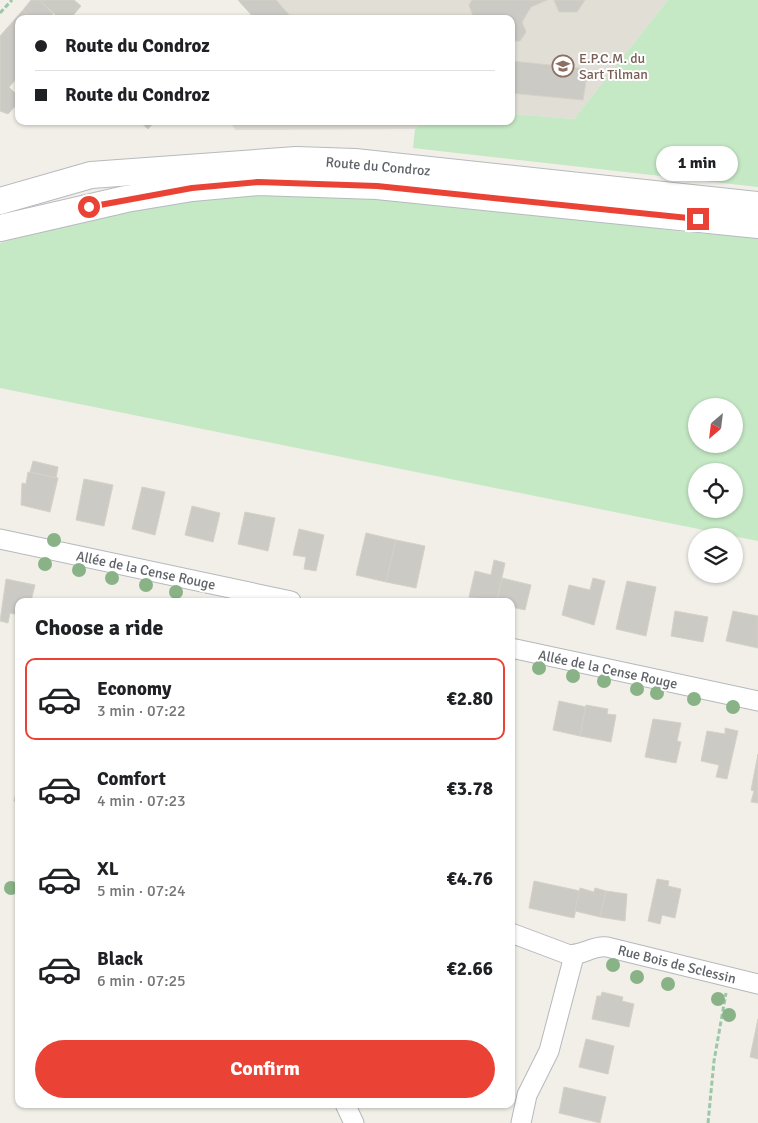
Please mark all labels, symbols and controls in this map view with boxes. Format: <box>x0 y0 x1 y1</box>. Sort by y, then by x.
text: Route du Condroz <box>65 34 210 58</box>
place label: E.P.C.M. du Sart Tilman <box>579 50 648 83</box>
school or university icon: E.P.C.M. du Sart Tilman <box>551 54 575 78</box>
text: Route du Condroz <box>65 83 210 107</box>
callout: 1 min <box>657 146 739 182</box>
street label: Route du Condroz <box>325 153 431 180</box>
text: 1 min <box>678 153 716 173</box>
route start <box>78 196 100 218</box>
route end <box>687 208 709 230</box>
north arrow <box>688 398 742 452</box>
map controls <box>688 398 743 583</box>
button: locate <box>688 463 743 518</box>
button: layers <box>688 528 743 583</box>
street label: Allée de la Cense Rouge <box>75 547 217 594</box>
text: Choose a ride <box>35 614 163 641</box>
street label: Allée de la Cense Rouge <box>537 646 679 693</box>
icon: car <box>37 677 82 722</box>
text: Economy <box>97 677 171 701</box>
text: €2.80 <box>447 687 493 711</box>
text: 3 min · 07:22 <box>97 701 186 721</box>
icon: car <box>37 767 82 812</box>
text: Comfort <box>97 767 166 791</box>
text: €3.78 <box>447 777 493 801</box>
text: 4 min · 07:23 <box>97 791 186 811</box>
icon: car <box>37 857 82 902</box>
text: XL <box>97 857 119 881</box>
text: €4.76 <box>447 867 493 891</box>
text: 5 min · 07:24 <box>97 881 186 901</box>
street label: Rue Bois de Sclessin <box>616 942 738 987</box>
icon: car <box>37 947 82 992</box>
text: Black <box>97 947 143 971</box>
text: €2.66 <box>447 957 493 981</box>
text: 6 min · 07:25 <box>97 971 186 991</box>
button: Confirm <box>35 1040 495 1098</box>

